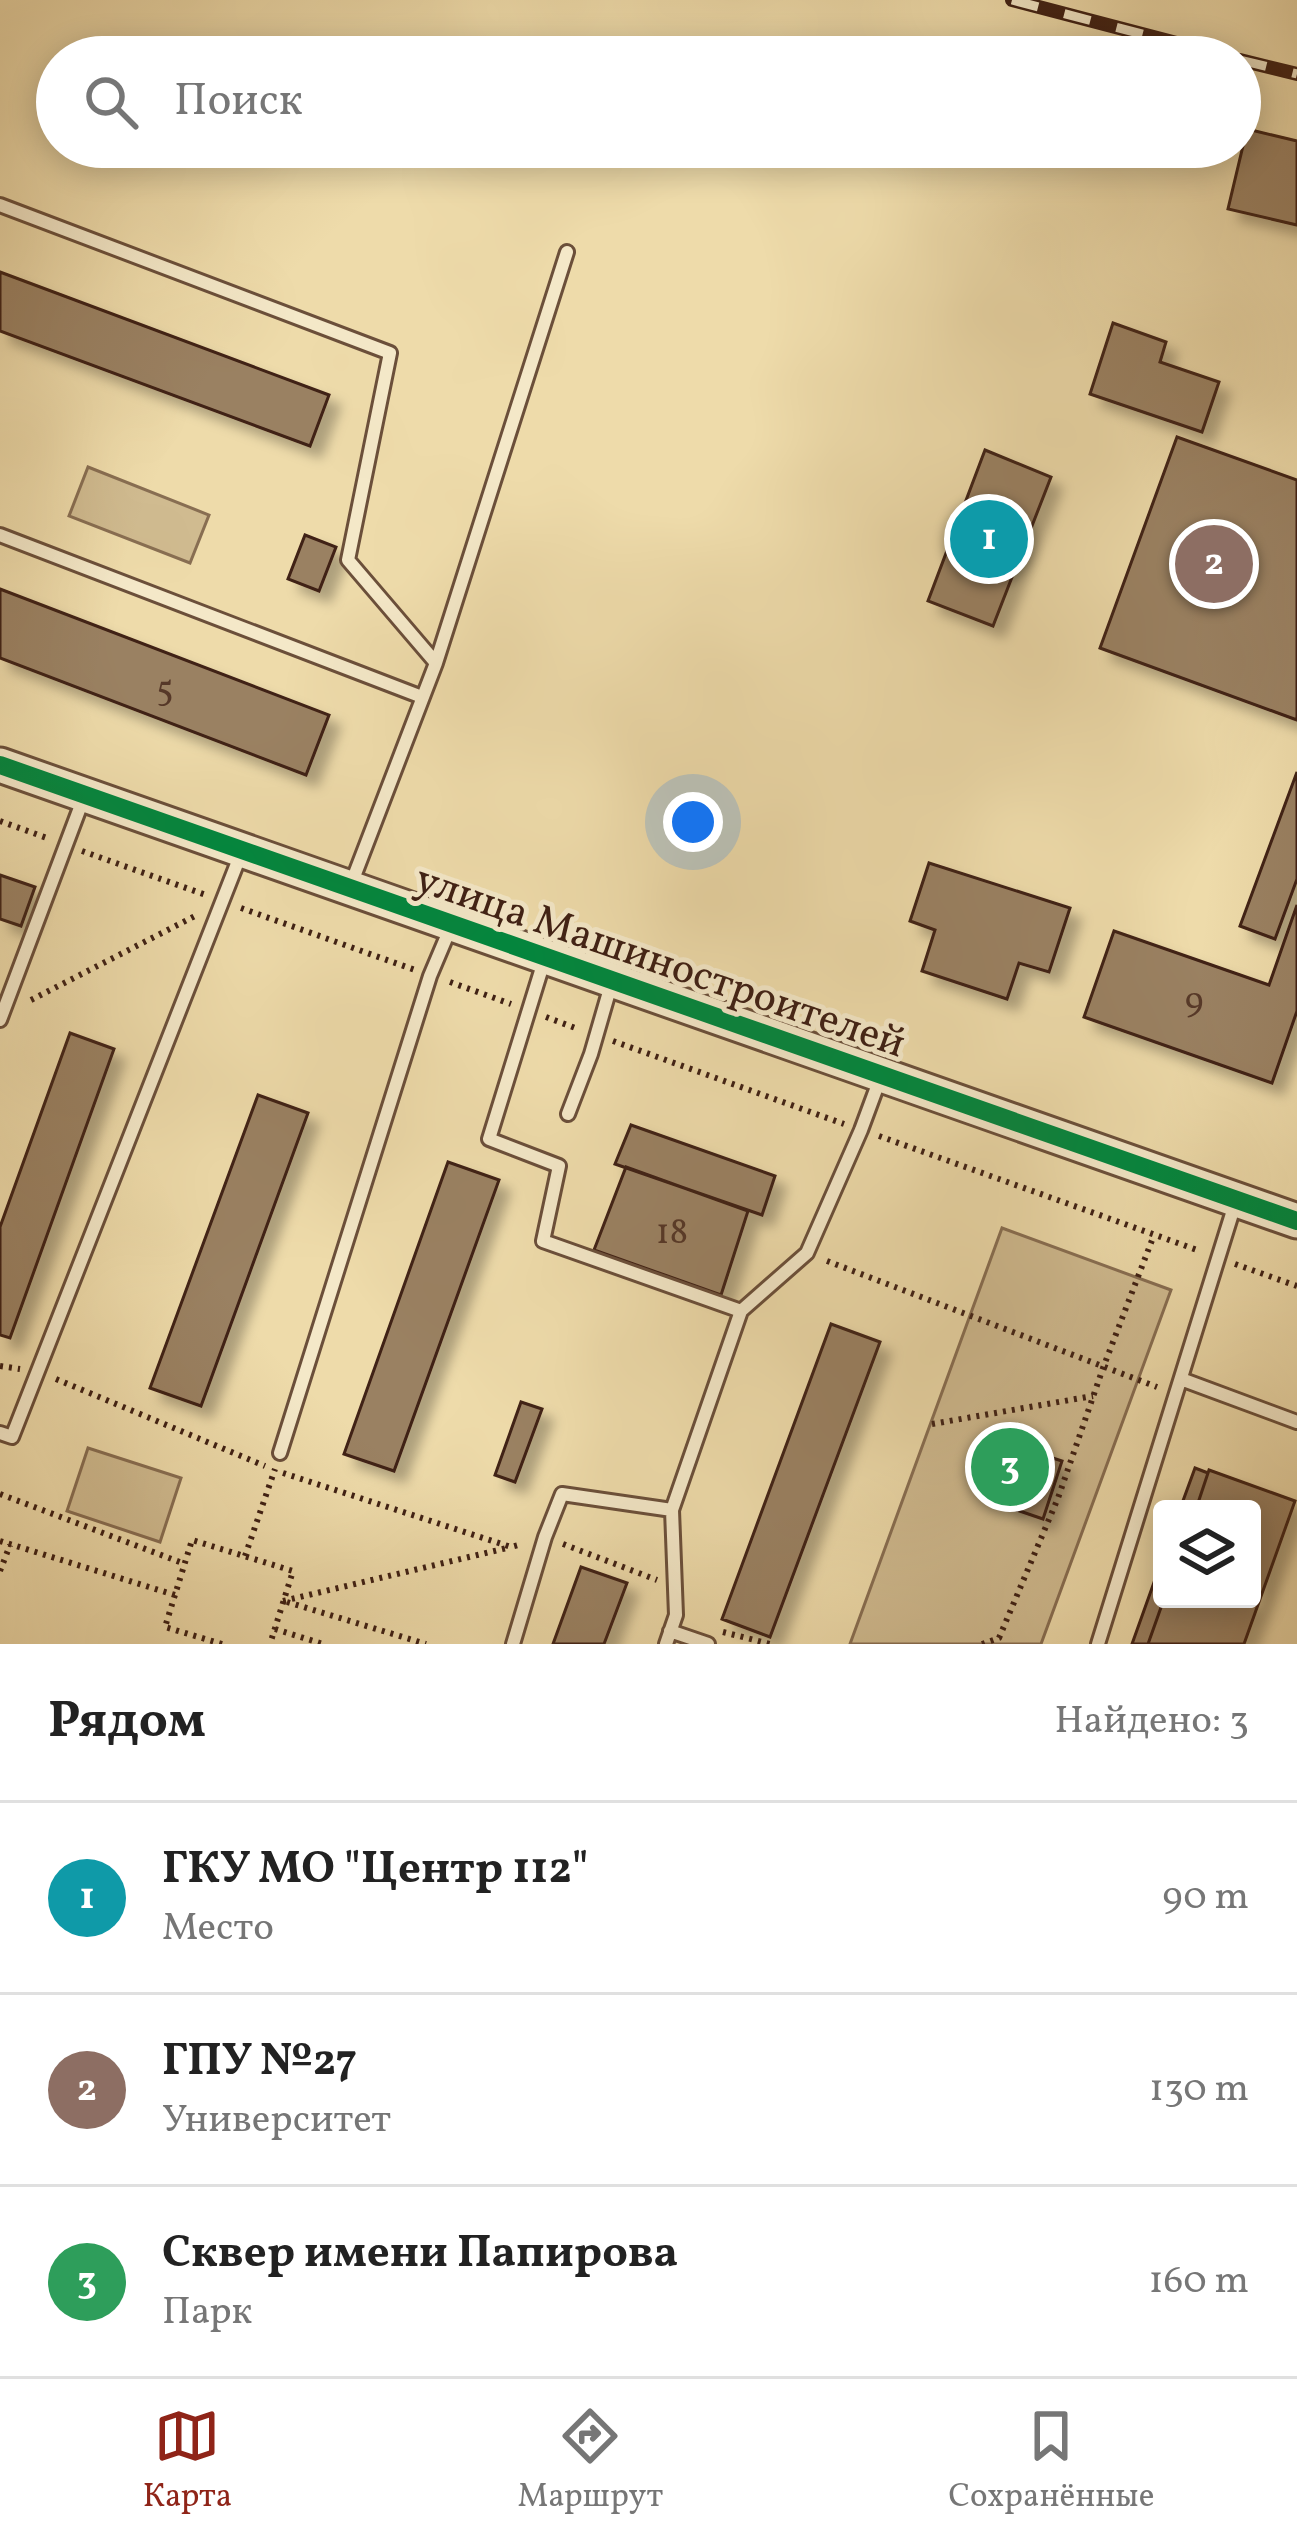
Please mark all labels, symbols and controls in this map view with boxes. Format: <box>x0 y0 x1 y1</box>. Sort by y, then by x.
search box <box>36 36 1261 168</box>
icon: search <box>78 69 144 135</box>
text: Поиск <box>174 71 303 134</box>
pin: 1 <box>950 494 1028 584</box>
pin: 2 <box>1175 519 1253 609</box>
house number: 5 <box>156 666 174 716</box>
your location <box>663 792 723 852</box>
street label: улица Машиностроителей <box>406 852 913 1075</box>
house number: 9 <box>1185 977 1203 1027</box>
house number: 18 <box>656 1209 688 1259</box>
pin: 3 <box>971 1422 1049 1512</box>
map controls <box>1153 1500 1261 1608</box>
button: layers <box>1153 1500 1261 1608</box>
text: Рядом <box>48 1687 206 1758</box>
text: Найдено: 3 <box>1054 1695 1249 1749</box>
text: ГКУ МО "Центр 112" <box>162 1839 588 1902</box>
text: 1 <box>79 1871 95 1925</box>
text: 90 m <box>1162 1871 1249 1925</box>
text: Место <box>162 1902 274 1956</box>
text: ГПУ №27 <box>162 2031 357 2094</box>
text: 2 <box>77 2063 97 2117</box>
text: 130 m <box>1149 2063 1249 2117</box>
text: Университет <box>162 2094 391 2148</box>
text: Сквер имени Папирова <box>162 2223 678 2286</box>
text: 3 <box>77 2255 97 2309</box>
text: 160 m <box>1148 2255 1249 2309</box>
text: Парк <box>162 2286 252 2340</box>
tab: Карта <box>143 2403 232 2521</box>
tab: Маршрут <box>518 2403 663 2521</box>
tab: Сохранённые <box>948 2403 1154 2521</box>

